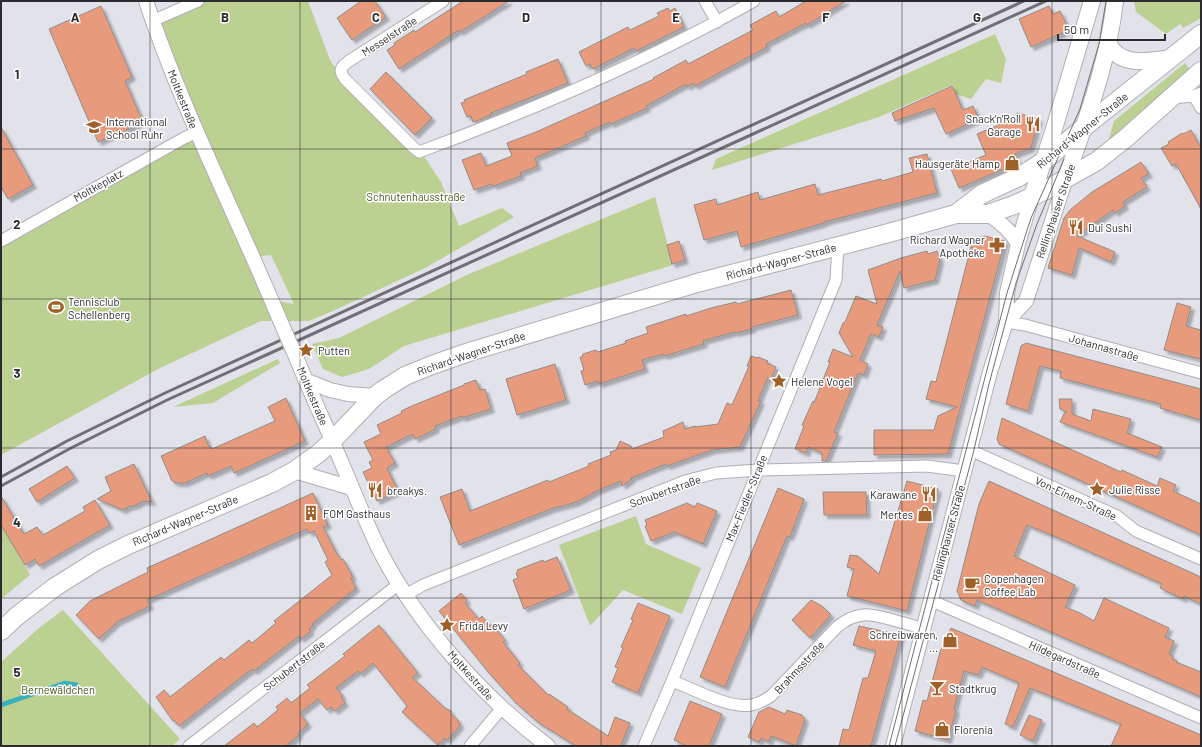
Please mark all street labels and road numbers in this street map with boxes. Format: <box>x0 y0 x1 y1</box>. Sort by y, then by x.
street label: Messelstraße <box>359 13 419 59</box>
street label: Moltkestraße <box>165 68 201 130</box>
street label: Richard-Wagner-Straße <box>1034 89 1130 171</box>
street label: Rellinghauser Straße <box>1033 162 1077 260</box>
street label: Moltkeplatz <box>71 166 125 204</box>
street label: Richard-Wagner-Straße <box>724 240 838 282</box>
street label: Richard-Wagner-Straße <box>415 328 527 378</box>
street label: Johannastraße <box>1067 331 1141 363</box>
street label: Moltkestraße <box>295 365 331 427</box>
street label: Max-Fiedler-Straße <box>723 453 769 543</box>
street label: Schubertstraße <box>628 472 702 510</box>
street label: Von-Einem-Straße <box>1033 473 1119 523</box>
street label: Rellinghauser Straße <box>929 483 967 583</box>
street label: Richard-Wagner-Straße <box>130 492 240 548</box>
street label: Schubertstraße <box>261 637 328 693</box>
street label: Hildegardstraße <box>1027 637 1103 681</box>
street label: Brahmsstraße <box>771 638 827 696</box>
street label: Moltkestraße <box>445 647 497 703</box>

